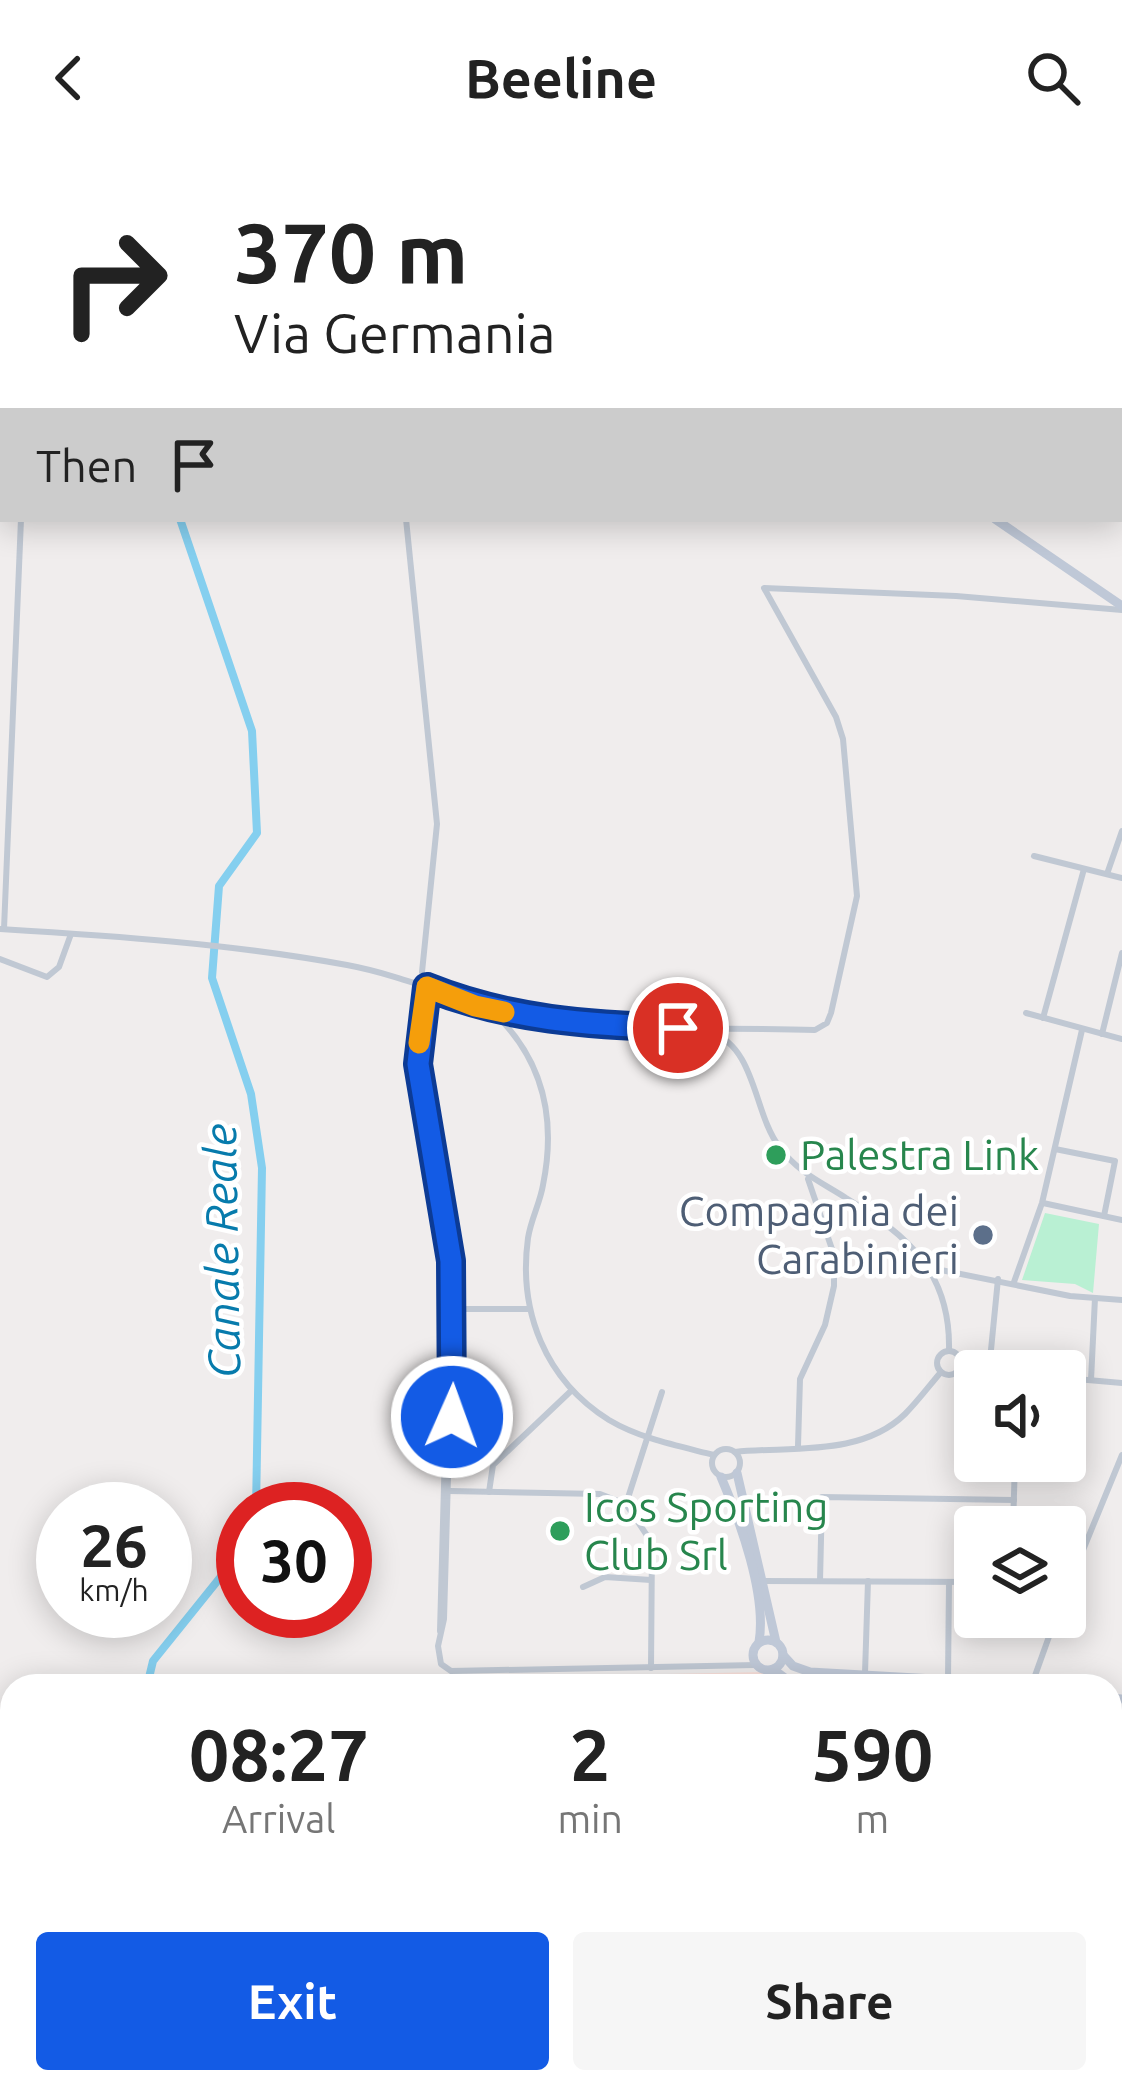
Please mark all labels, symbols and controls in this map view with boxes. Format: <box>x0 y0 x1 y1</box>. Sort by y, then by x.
icon: back <box>36 45 102 111</box>
icon: search <box>1020 45 1086 111</box>
text: Beeline <box>465 48 657 108</box>
icon: right <box>36 204 192 360</box>
text: 370 m <box>234 205 468 299</box>
text: Via Germania <box>234 303 555 363</box>
icon: arrive <box>161 432 227 498</box>
text: Then <box>36 440 137 491</box>
pin <box>627 977 729 1079</box>
icon: arrive <box>645 995 711 1061</box>
water label: Canale Reale <box>194 1123 249 1379</box>
place label: Palestra Link <box>800 1131 1039 1178</box>
marker: Palestra Link <box>763 1142 789 1168</box>
place label: Compagnia dei Carabinieri <box>679 1187 959 1282</box>
marker: Compagnia dei Carabinieri <box>970 1222 996 1248</box>
map controls <box>954 1350 1086 1638</box>
button: sound <box>954 1350 1086 1482</box>
position arrow <box>389 1354 515 1480</box>
speed limit sign: 30 <box>216 1482 372 1638</box>
place label: Icos Sporting Club Srl <box>584 1483 828 1578</box>
button: layers <box>954 1506 1086 1638</box>
text: 26 <box>80 1511 148 1578</box>
marker: Icos Sporting Club Srl <box>547 1518 573 1544</box>
text: km/h <box>79 1573 149 1607</box>
text: 08:27 <box>189 1714 369 1795</box>
text: 2 <box>570 1714 610 1795</box>
text: 590 <box>811 1714 933 1795</box>
text: Arrival <box>222 1797 336 1840</box>
text: min <box>557 1797 623 1840</box>
text: m <box>856 1797 889 1840</box>
button: Exit <box>36 1932 549 2070</box>
button: Share <box>573 1932 1086 2070</box>

